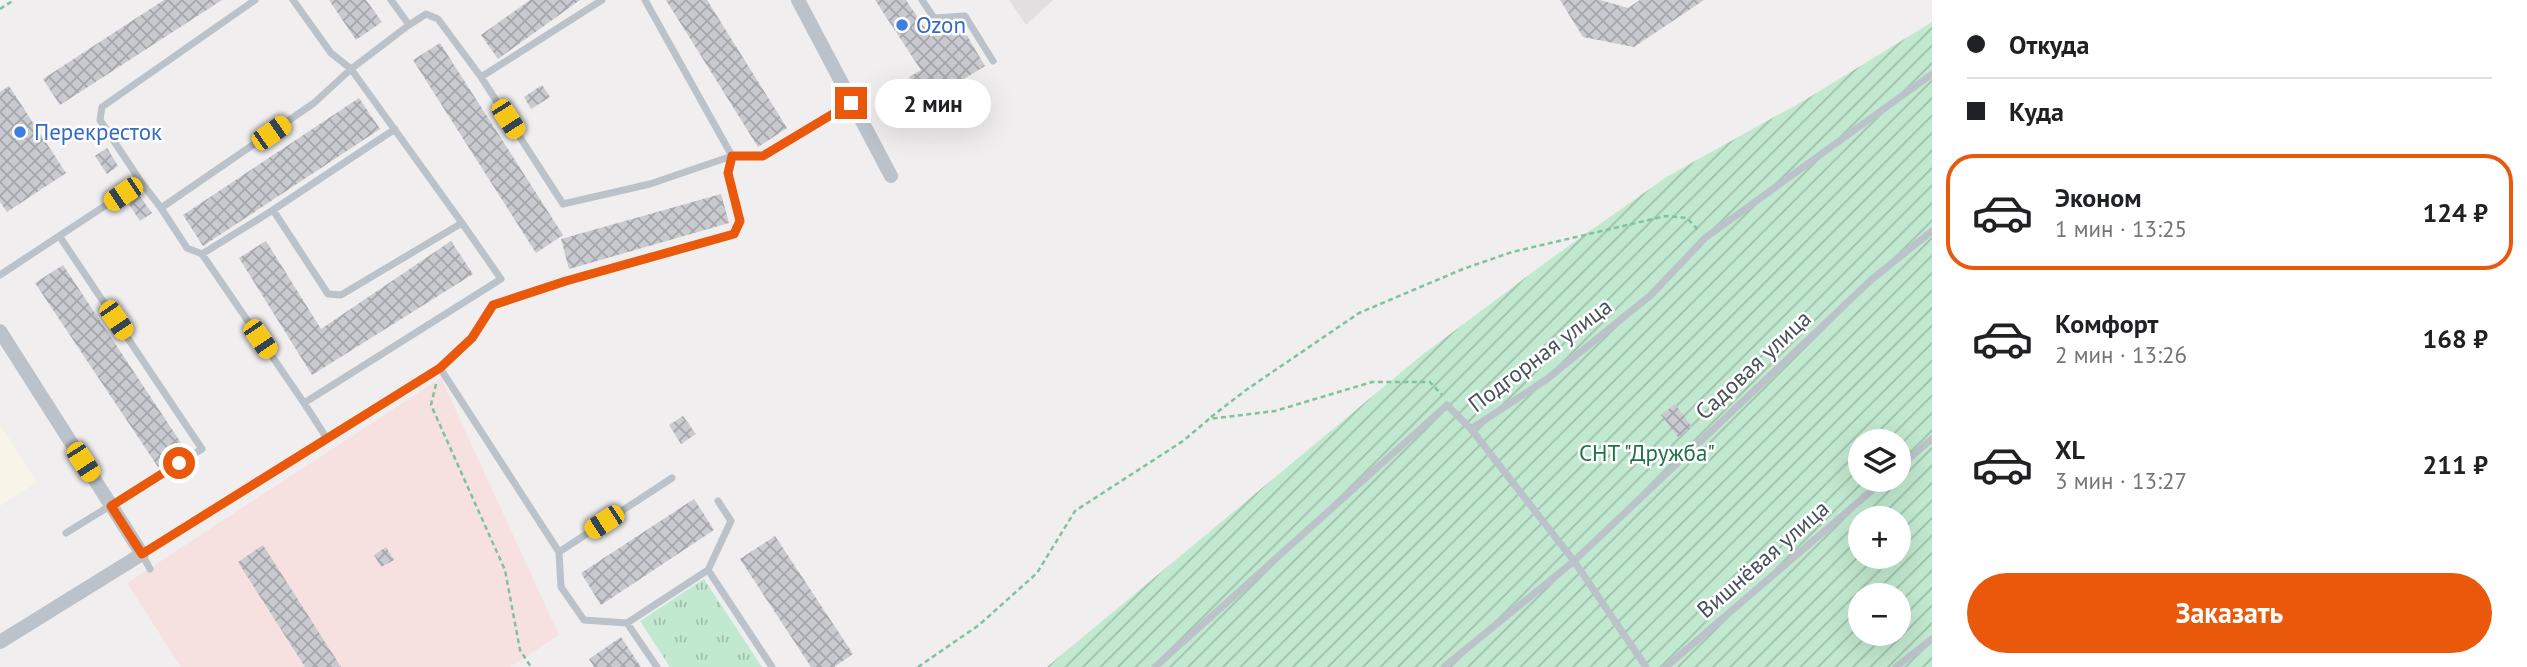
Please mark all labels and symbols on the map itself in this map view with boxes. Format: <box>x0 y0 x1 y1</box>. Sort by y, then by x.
place label: Ozon <box>916 10 966 39</box>
marker: Ozon <box>894 17 910 33</box>
callout: 2 мин <box>876 78 991 128</box>
route end <box>835 87 867 119</box>
car <box>488 96 529 142</box>
car <box>248 112 295 154</box>
place label: Перекресток <box>34 117 162 146</box>
marker: Перекресток <box>12 124 28 140</box>
car <box>100 174 147 214</box>
street label: Подгорная улица <box>1462 291 1617 418</box>
car <box>96 297 137 343</box>
street label: Садовая улица <box>1689 304 1817 426</box>
car <box>240 316 281 362</box>
park label: СНТ "Дружба" <box>1579 438 1715 467</box>
car <box>63 439 104 485</box>
route start <box>163 447 195 479</box>
street label: Вишнёвая улица <box>1691 493 1835 624</box>
car <box>581 502 628 542</box>

